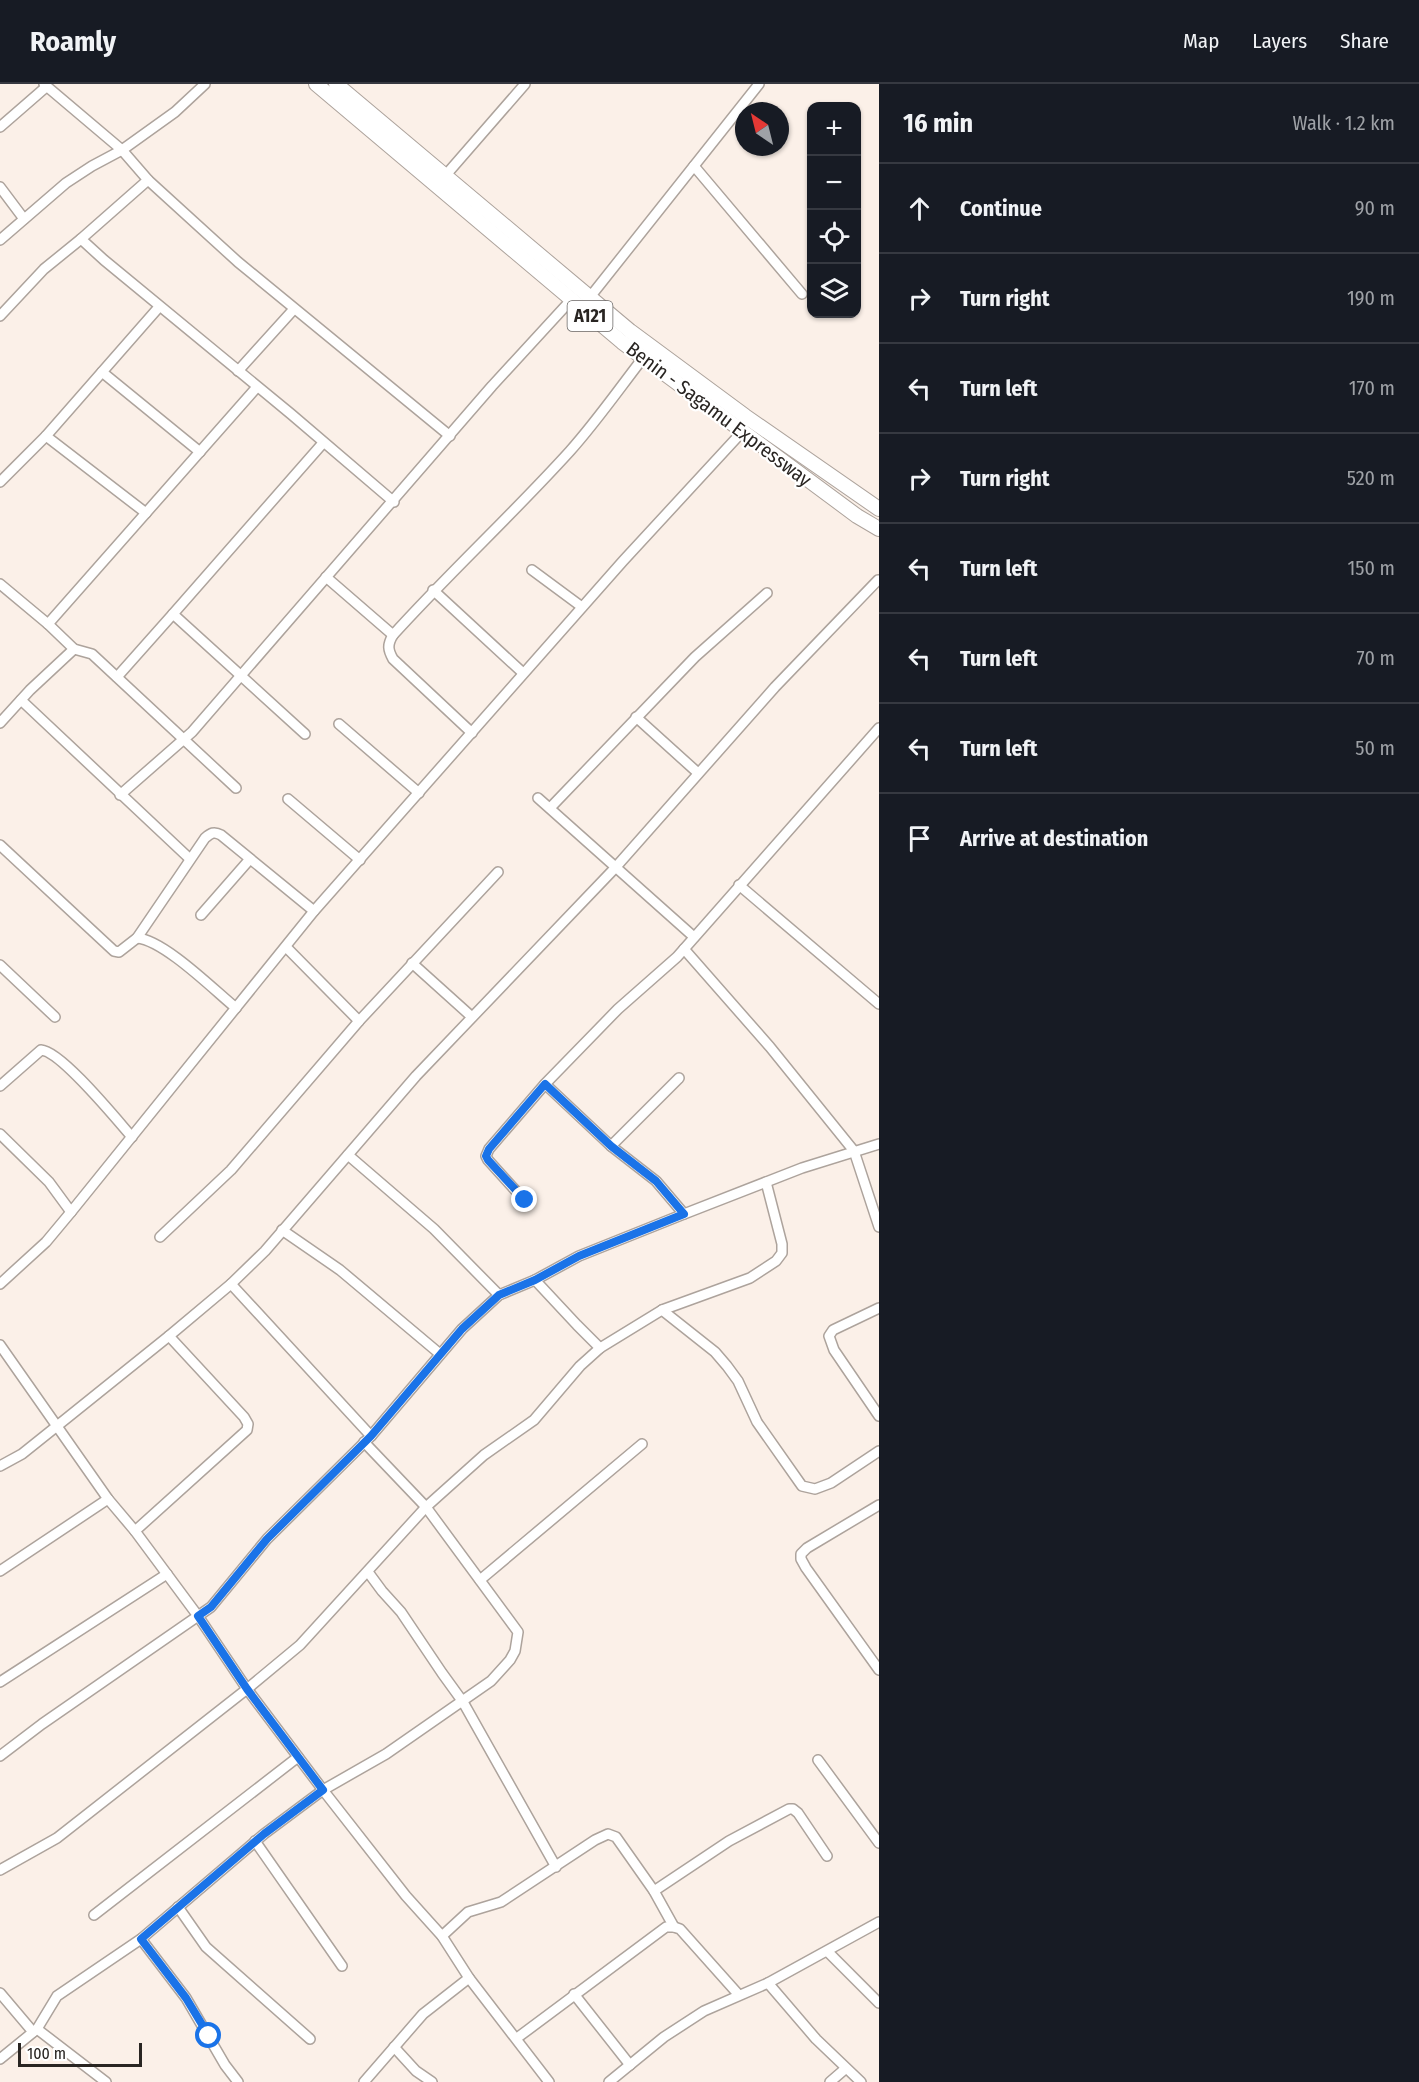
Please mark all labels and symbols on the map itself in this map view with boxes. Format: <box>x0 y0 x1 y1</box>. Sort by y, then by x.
north arrow <box>735 102 789 156</box>
road number: A121 <box>568 301 612 331</box>
street label: Benin - Sagamu Expressway <box>622 337 816 492</box>
route end <box>511 1186 537 1212</box>
route start <box>195 2022 221 2048</box>
scale bar <box>18 2040 142 2068</box>

